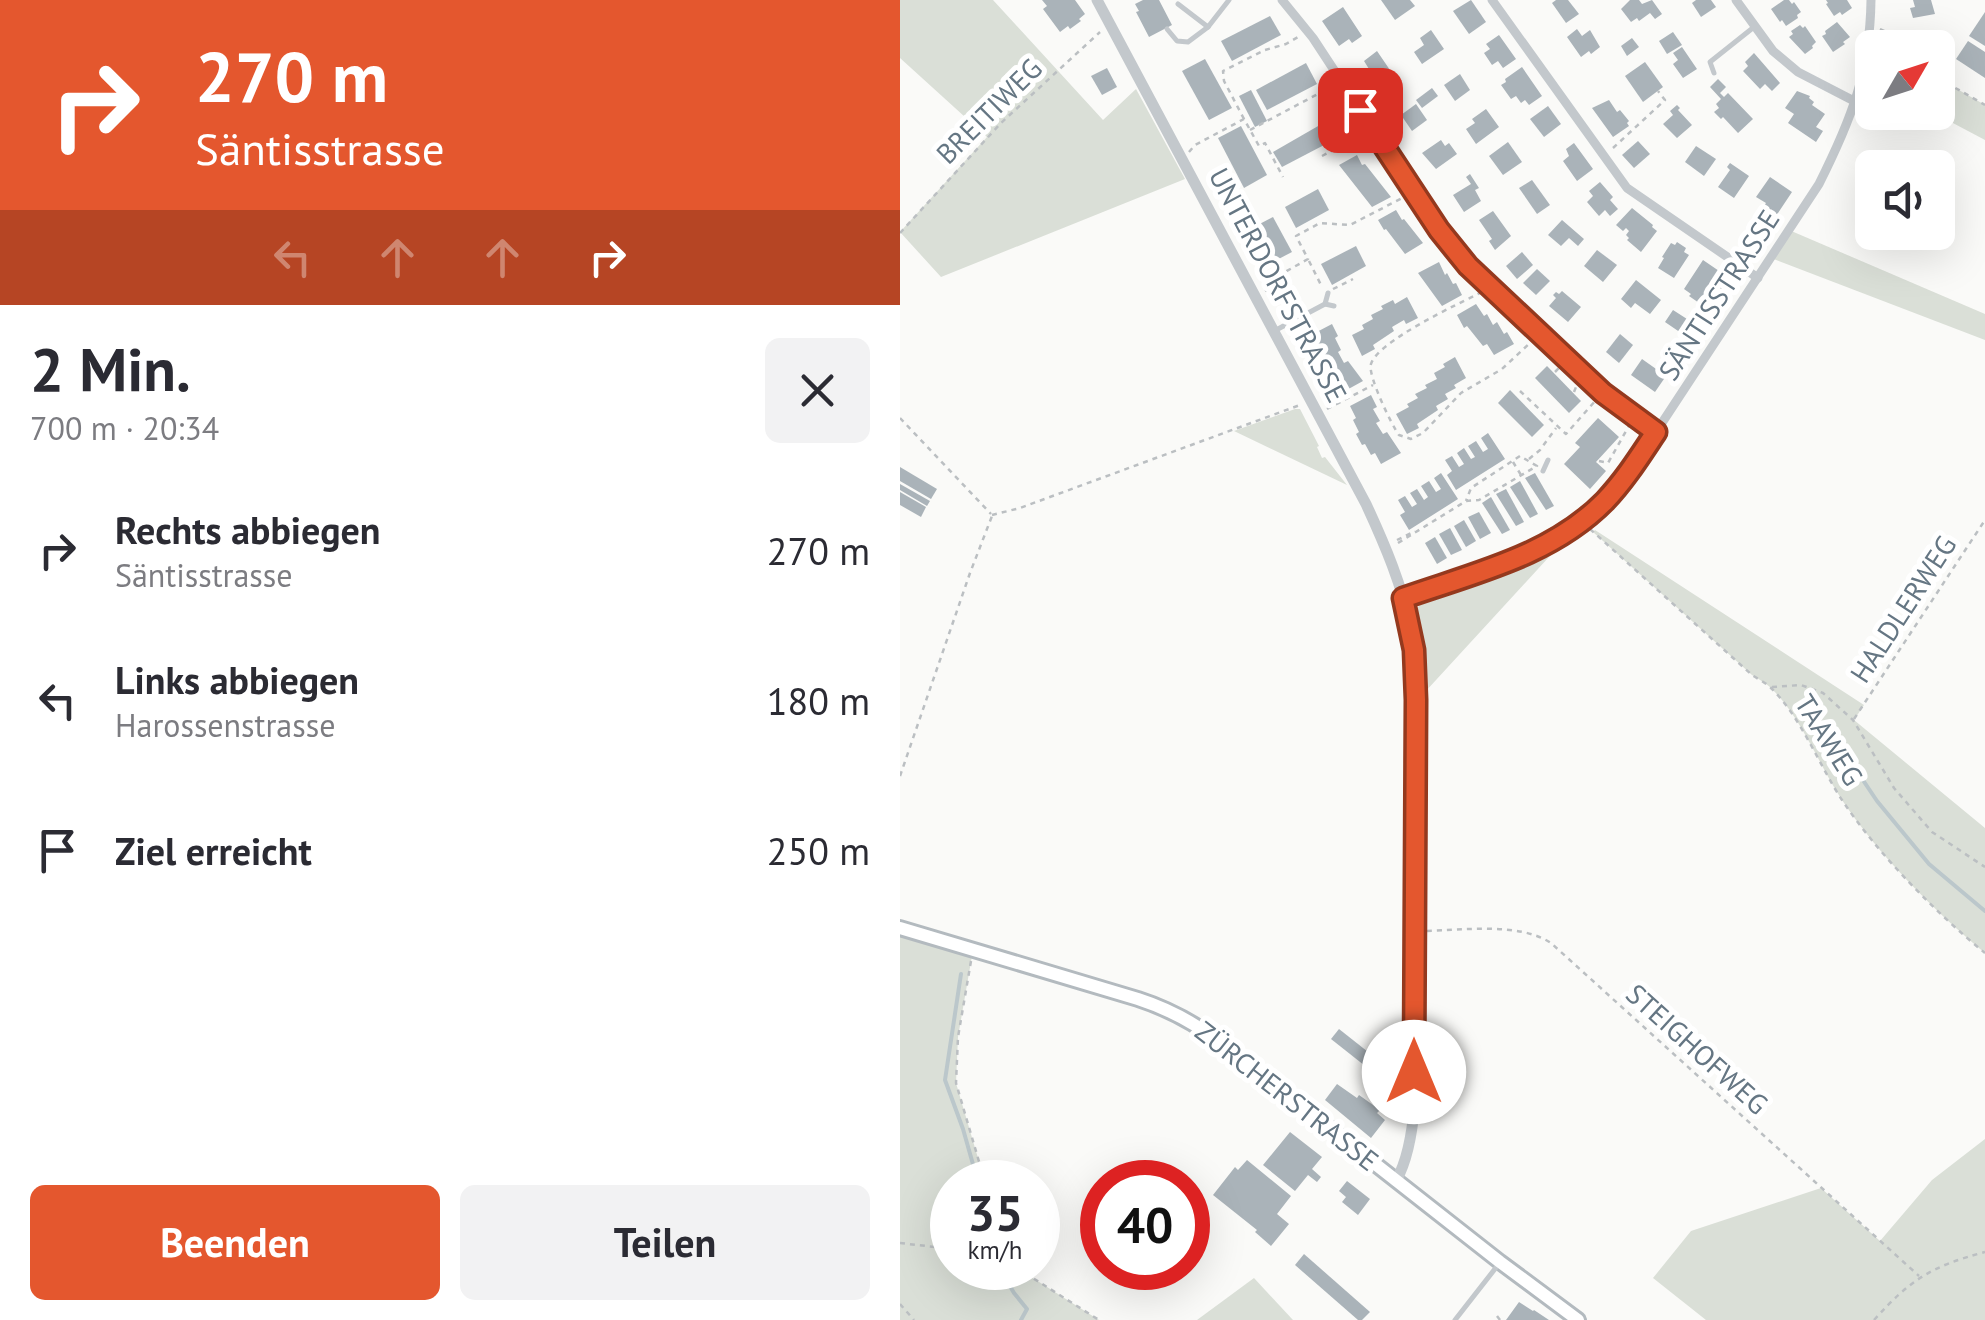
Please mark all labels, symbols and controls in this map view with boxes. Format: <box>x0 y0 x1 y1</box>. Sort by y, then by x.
north arrow <box>1855 30 1955 130</box>
map controls <box>1855 30 1955 250</box>
text: 270 m <box>195 31 388 121</box>
icon: right <box>30 40 160 170</box>
street label: BREITIWEG <box>928 50 1050 172</box>
pin <box>1318 68 1403 153</box>
icon: arrive <box>1333 83 1388 138</box>
text: Säntisstrasse <box>195 119 445 177</box>
button: sound <box>1855 150 1955 250</box>
street label: UNTERDORFSTRASSE <box>1201 161 1356 408</box>
street label: SÄNTISSTRASSE <box>1650 202 1788 387</box>
icon: left <box>265 230 320 285</box>
icon: ahead <box>370 230 425 285</box>
icon: ahead <box>475 230 530 285</box>
icon: right <box>580 230 635 285</box>
text: 2 Min. <box>30 330 191 408</box>
button: close <box>765 338 870 443</box>
text: 700 m · 20:34 <box>30 407 219 449</box>
text: Rechts abbiegen <box>115 505 381 554</box>
icon: right <box>30 523 85 578</box>
text: 270 m <box>767 526 870 575</box>
street label: HALDLERWEG <box>1841 528 1964 689</box>
text: Säntisstrasse <box>115 554 293 596</box>
text: Links abbiegen <box>115 655 359 704</box>
icon: left <box>30 673 85 728</box>
text: 180 m <box>767 676 870 725</box>
street label: TAAWEG <box>1787 687 1872 792</box>
text: Harossenstrasse <box>115 704 335 746</box>
icon: arrive <box>30 823 85 878</box>
text: Ziel erreicht <box>115 826 312 875</box>
text: 250 m <box>767 826 870 875</box>
street label: STEIGHOFWEG <box>1619 975 1776 1122</box>
street label: ZÜRCHERSTRASSE <box>1188 1012 1387 1179</box>
position arrow <box>1362 1020 1466 1124</box>
speed limit sign: 40 <box>1080 1160 1210 1290</box>
text: 35 <box>967 1180 1023 1245</box>
button: Beenden <box>30 1185 440 1300</box>
button: Teilen <box>460 1185 870 1300</box>
text: km/h <box>968 1234 1022 1266</box>

